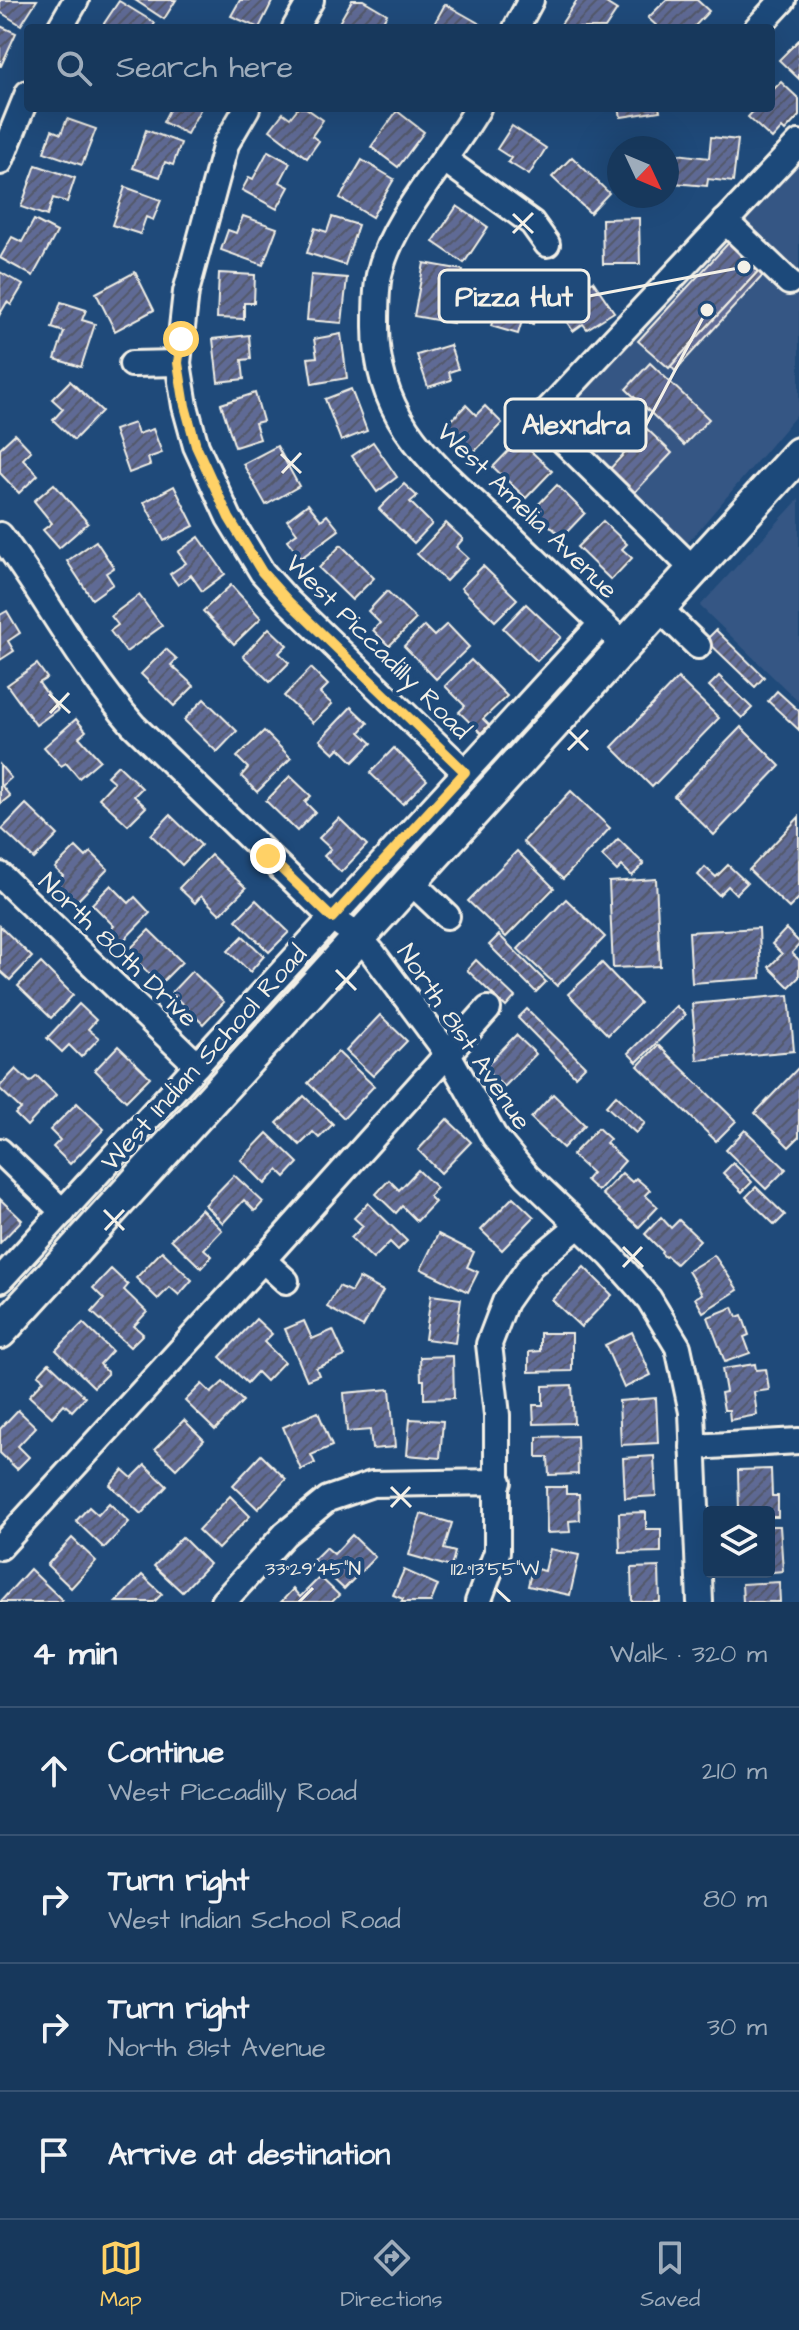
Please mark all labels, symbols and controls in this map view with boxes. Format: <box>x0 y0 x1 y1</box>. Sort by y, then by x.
search box <box>24 24 775 112</box>
icon: search <box>52 46 96 90</box>
text: Search here <box>116 47 293 89</box>
north arrow <box>607 136 679 208</box>
callout: Pizza Hut <box>439 270 589 322</box>
text: Pizza Hut <box>455 278 574 317</box>
route start <box>163 321 199 357</box>
callout: Alexndra <box>505 399 646 451</box>
text: Alexndra <box>522 406 631 445</box>
street label: West Amelia Avenue <box>428 415 626 607</box>
street label: West Piccadilly Road <box>276 546 479 749</box>
route end <box>250 838 286 874</box>
street label: North 80th Drive <box>30 865 206 1035</box>
street label: West Indian School Road <box>93 937 315 1179</box>
street label: North 81st Avenue <box>388 937 540 1137</box>
map controls <box>703 1506 775 1578</box>
button: layers <box>703 1506 775 1578</box>
text: 33°29'45"N <box>265 1555 361 1583</box>
text: 112°13'55"W <box>451 1555 540 1583</box>
text: 4 min <box>32 1630 117 1678</box>
text: Walk · 320 m <box>610 1636 767 1672</box>
text: Continue <box>108 1732 224 1774</box>
icon: ahead <box>32 1749 76 1793</box>
text: 210 m <box>702 1753 767 1789</box>
text: West Piccadilly Road <box>108 1774 357 1810</box>
text: Turn right <box>108 1860 249 1902</box>
icon: right <box>32 1877 76 1921</box>
text: 80 m <box>703 1881 767 1917</box>
text: West Indian School Road <box>108 1902 401 1938</box>
text: Turn right <box>108 1988 249 2030</box>
icon: right <box>32 2005 76 2049</box>
text: 30 m <box>707 2009 767 2045</box>
text: North 81st Avenue <box>108 2030 326 2066</box>
icon: arrive <box>32 2133 76 2177</box>
text: Arrive at destination <box>108 2134 390 2176</box>
tab: Map <box>99 2236 143 2315</box>
tab: Directions <box>340 2236 443 2315</box>
tab: Saved <box>640 2236 700 2315</box>

